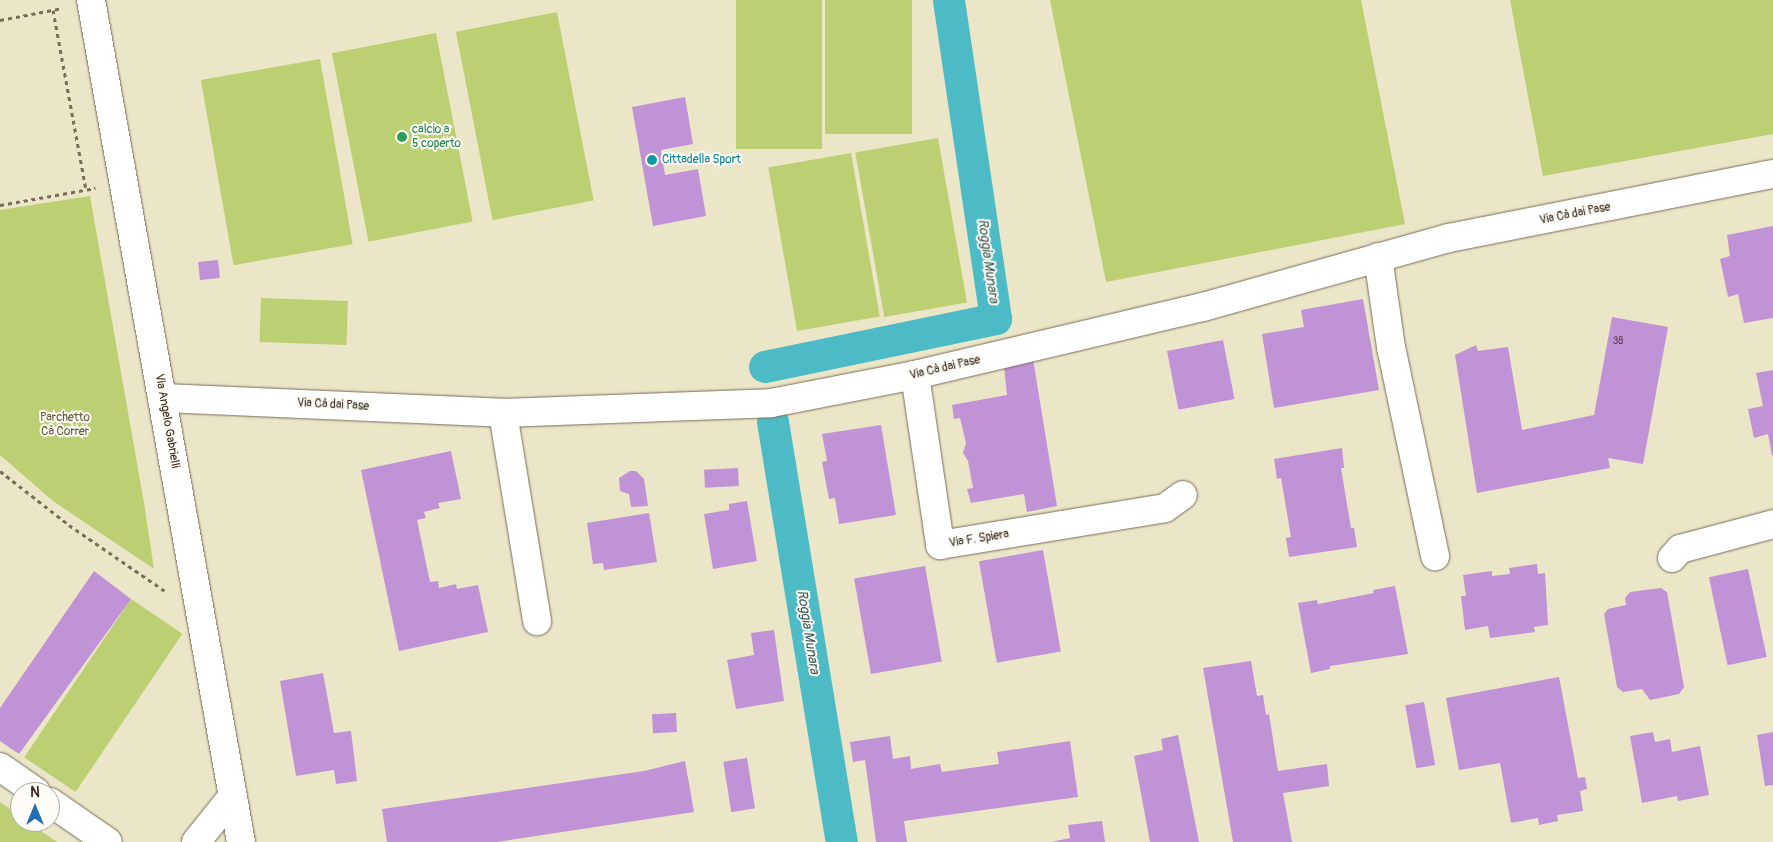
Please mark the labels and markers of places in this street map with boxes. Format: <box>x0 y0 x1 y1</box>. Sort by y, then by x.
place label: calcio a 5 coperto <box>412 123 461 151</box>
marker: calcio a 5 coperto <box>396 131 408 143</box>
place label: Cittadella Sport <box>662 153 741 167</box>
marker: Cittadella Sport <box>646 154 658 166</box>

